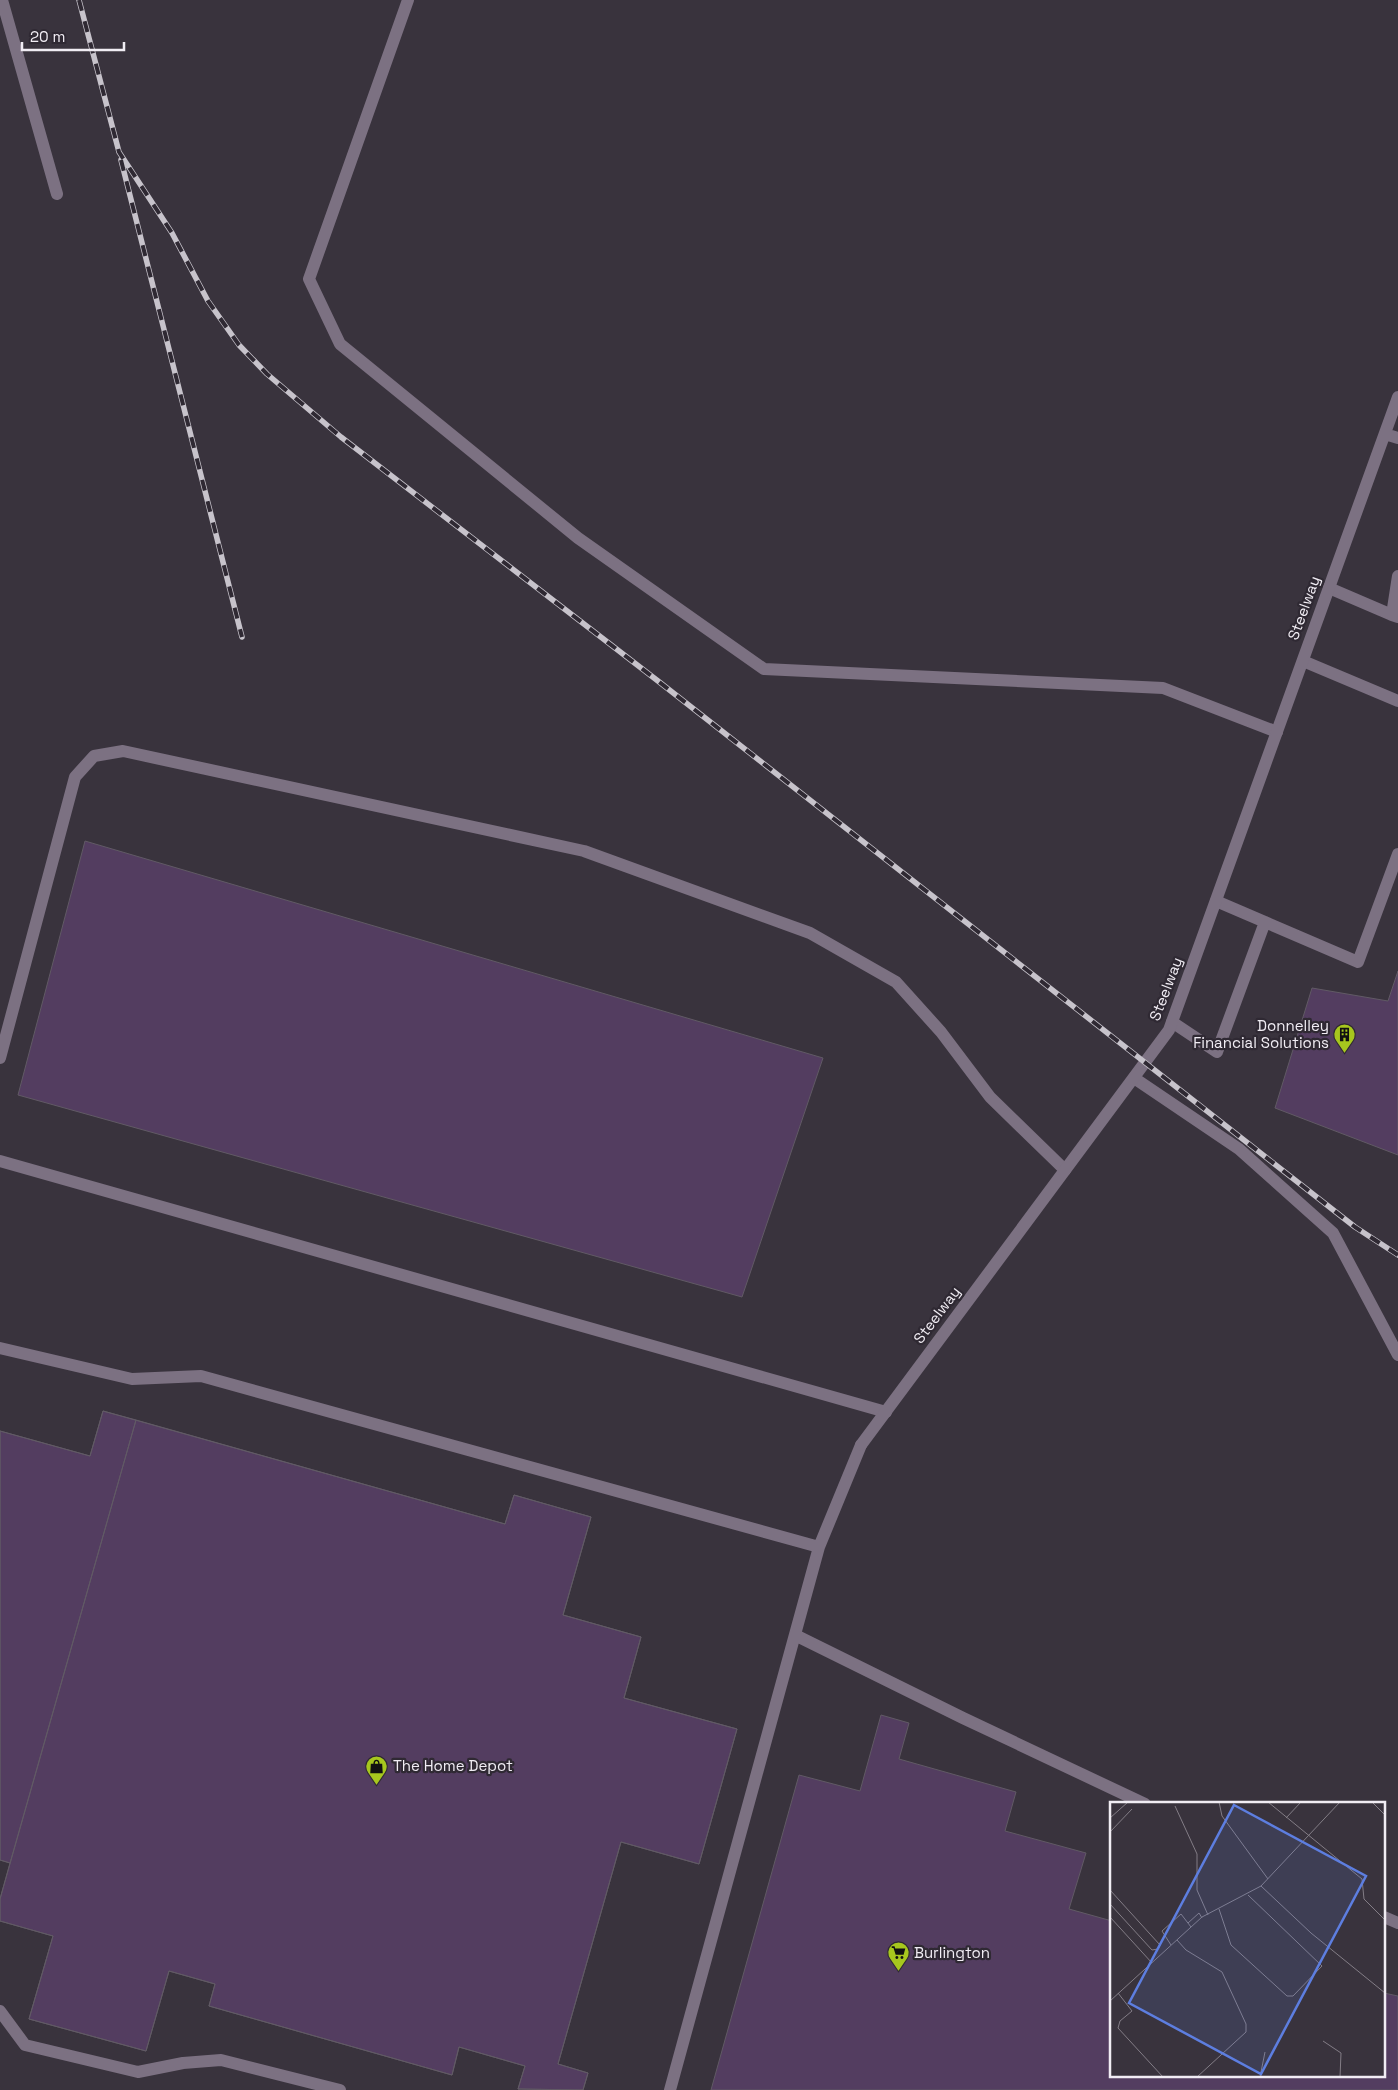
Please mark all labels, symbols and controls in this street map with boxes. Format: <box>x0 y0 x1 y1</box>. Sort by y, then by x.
scale bar <box>22 20 125 52</box>
text: 20 m <box>30 27 65 46</box>
street label: Steelway <box>1283 573 1324 642</box>
street label: Steelway <box>1145 954 1186 1023</box>
place label: Donnelley Financial Solutions <box>1193 1016 1329 1052</box>
building icon: Donnelley Financial Solutions <box>1333 1023 1357 1054</box>
street label: Steelway <box>909 1282 964 1347</box>
shop icon: The Home Depot <box>365 1754 389 1785</box>
place label: The Home Depot <box>393 1756 513 1775</box>
inset map <box>1110 1802 1386 2078</box>
supermarket icon: Burlington <box>886 1941 910 1972</box>
place label: Burlington <box>914 1943 990 1962</box>

